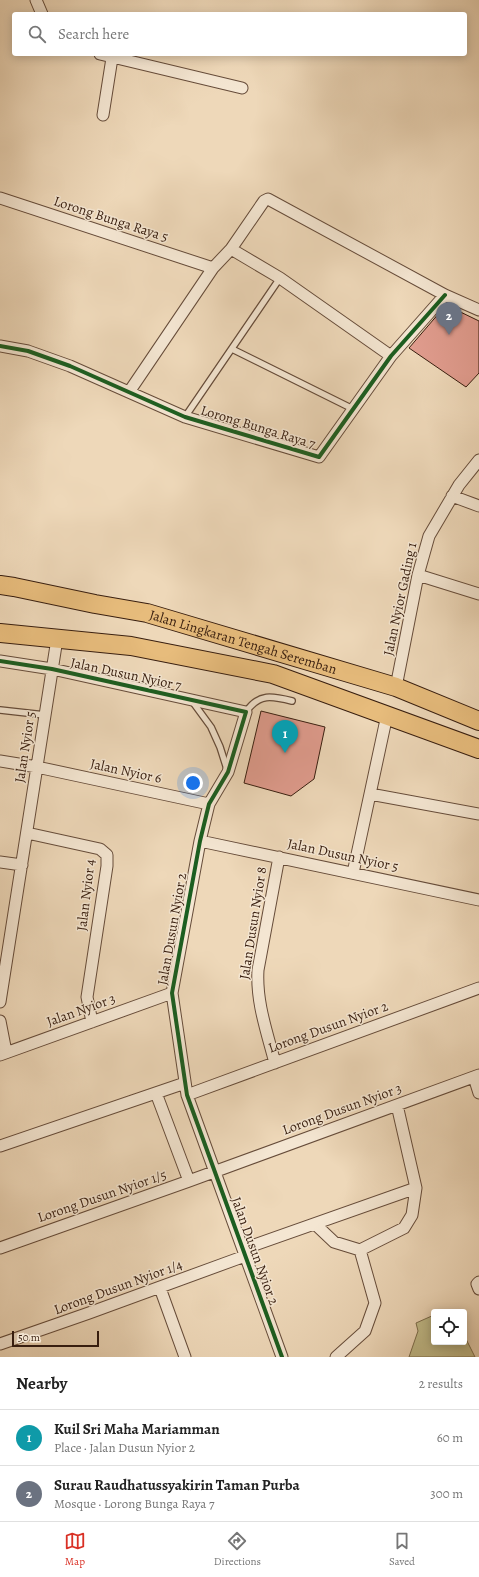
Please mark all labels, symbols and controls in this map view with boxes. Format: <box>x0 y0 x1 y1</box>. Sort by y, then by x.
search box <box>12 12 467 56</box>
icon: search <box>26 23 48 45</box>
text: Search here <box>58 24 129 44</box>
street label: Lorong Bunga Raya 5 <box>51 192 171 246</box>
pin: 2 <box>436 302 462 335</box>
street label: Lorong Bunga Raya 7 <box>198 400 318 454</box>
street label: Jalan Nyior Gading 1 <box>379 540 421 657</box>
street label: Jalan Lingkaran Tengah Seremban <box>147 605 339 679</box>
street label: Jalan Dusun Nyior 7 <box>69 653 183 695</box>
street label: Jalan Nyior 5 <box>10 710 40 784</box>
pin: 1 <box>272 720 298 753</box>
street label: Jalan Nyior 6 <box>89 754 163 788</box>
your location <box>183 773 203 793</box>
street label: Jalan Dusun Nyior 5 <box>286 834 400 876</box>
street label: Jalan Nyior 4 <box>72 858 100 932</box>
street label: Jalan Dusun Nyior 8 <box>235 865 271 981</box>
street label: Jalan Dusun Nyior 2 <box>153 871 191 987</box>
street label: Jalan Nyior 3 <box>44 989 118 1031</box>
street label: Lorong Dusun Nyior 2 <box>265 996 391 1058</box>
street label: Lorong Dusun Nyior 3 <box>280 1079 404 1139</box>
street label: Lorong Dusun Nyior 1/5 <box>35 1165 169 1227</box>
street label: Jalan Dusun Nyior 2 <box>227 1194 283 1308</box>
street label: Lorong Dusun Nyior 1/4 <box>51 1255 185 1319</box>
map controls <box>431 1309 467 1345</box>
button: locate <box>431 1309 467 1345</box>
scale bar <box>12 1329 99 1348</box>
text: 50 m <box>18 1330 40 1345</box>
text: Nearby <box>16 1372 67 1395</box>
text: 2 results <box>419 1375 463 1392</box>
text: Kuil Sri Maha Mariamman <box>54 1419 220 1439</box>
text: 1 <box>27 1429 31 1446</box>
text: 60 m <box>437 1429 463 1446</box>
text: Place · Jalan Dusun Nyior 2 <box>54 1439 195 1456</box>
text: Surau Raudhatussyakirin Taman Purba <box>54 1475 300 1495</box>
text: 2 <box>26 1485 32 1502</box>
text: 300 m <box>430 1485 463 1502</box>
text: Mosque · Lorong Bunga Raya 7 <box>54 1495 214 1512</box>
tab: Map <box>64 1530 86 1569</box>
tab: Directions <box>214 1530 261 1569</box>
tab: Saved <box>389 1530 415 1569</box>

